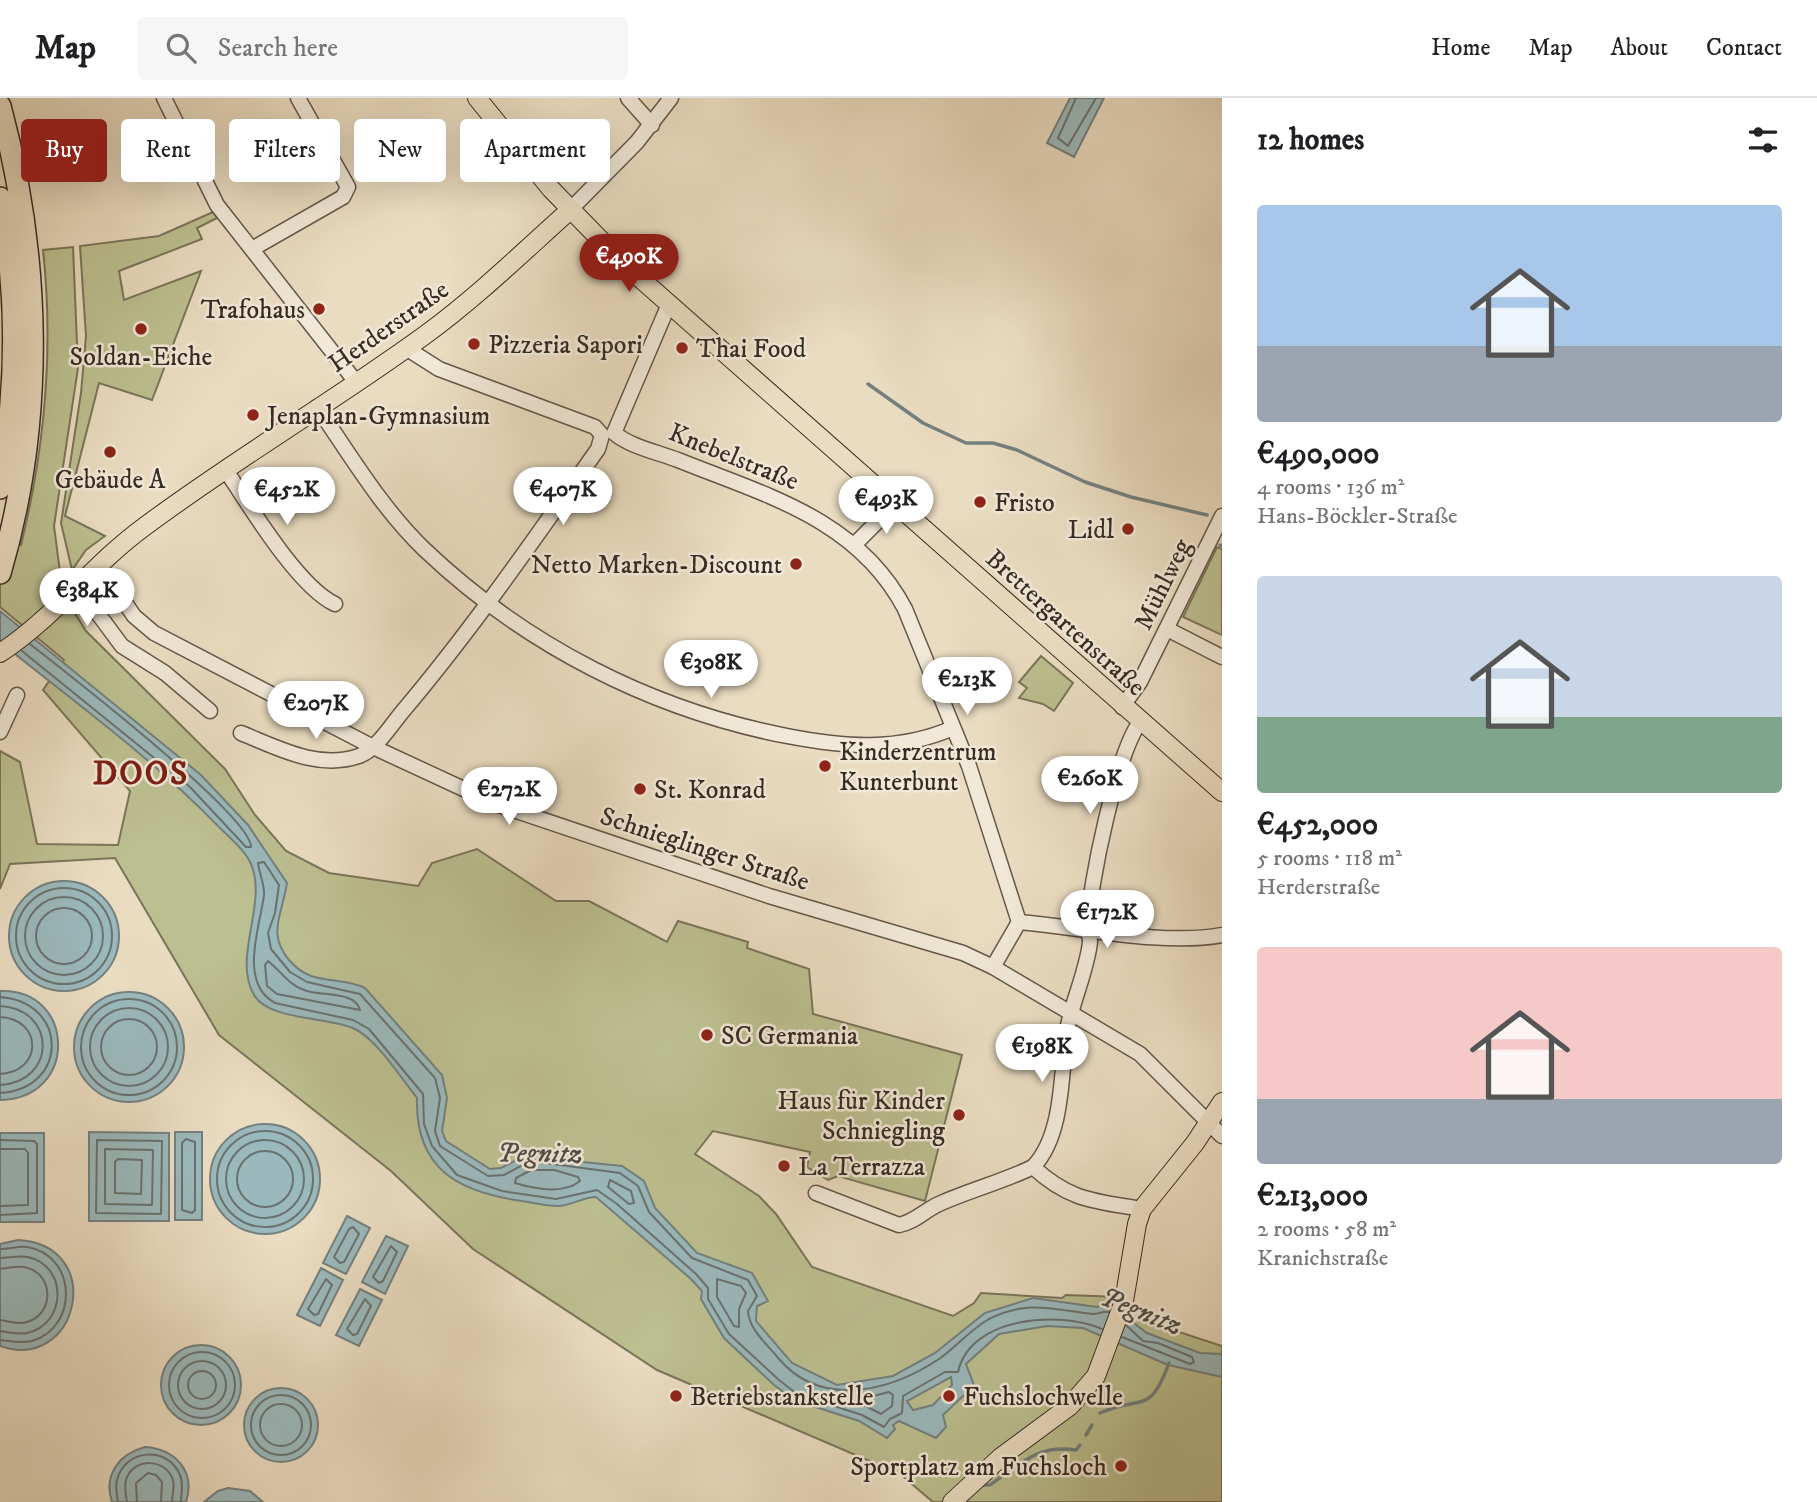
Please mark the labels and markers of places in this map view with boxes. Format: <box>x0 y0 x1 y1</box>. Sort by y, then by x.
pin: €490K <box>580 234 678 294</box>
place label: Trafohaus <box>201 294 305 327</box>
marker: Trafohaus <box>311 301 327 317</box>
marker: Soldan-Eiche <box>133 321 149 337</box>
place label: Pizzeria Sapori <box>488 329 643 362</box>
place label: Thai Food <box>696 333 806 366</box>
marker: Pizzeria Sapori <box>466 336 482 352</box>
marker: Thai Food <box>674 340 690 356</box>
place label: Soldan-Eiche <box>70 341 212 374</box>
place label: Jenaplan-Gymnasium <box>265 400 490 433</box>
marker: Jenaplan-Gymnasium <box>245 407 261 423</box>
marker: Gebäude A <box>102 444 118 460</box>
place label: Gebäude A <box>55 464 166 497</box>
pin: €452K <box>238 468 336 527</box>
pin: €407K <box>514 468 612 527</box>
pin: €493K <box>837 476 935 536</box>
place label: Fristo <box>994 487 1055 520</box>
marker: Fristo <box>972 494 988 510</box>
place label: Lidl <box>1068 514 1114 547</box>
marker: Lidl <box>1120 521 1136 537</box>
place label: Netto Marken-Discount <box>531 549 782 582</box>
marker: Netto Marken-Discount <box>788 556 804 572</box>
pin: €384K <box>38 568 136 628</box>
pin: €308K <box>662 640 760 700</box>
pin: €213K <box>918 658 1016 717</box>
pin: €207K <box>267 682 365 741</box>
place label: Kinderzentrum Kunterbunt <box>839 736 996 799</box>
pin: €260K <box>1041 756 1139 816</box>
marker: Kinderzentrum Kunterbunt <box>817 758 833 774</box>
pin: €272K <box>460 768 558 827</box>
place label: St. Konrad <box>654 774 766 807</box>
marker: St. Konrad <box>632 781 648 797</box>
pin: €172K <box>1058 890 1156 950</box>
place label: SC Germania <box>721 1020 858 1053</box>
pin: €198K <box>993 1024 1091 1084</box>
marker: SC Germania <box>699 1027 715 1043</box>
place label: Haus für Kinder Schniegling <box>777 1085 945 1148</box>
marker: Haus für Kinder Schniegling <box>951 1107 967 1123</box>
place label: La Terrazza <box>798 1151 925 1184</box>
marker: La Terrazza <box>776 1158 792 1174</box>
place label: Betriebstankstelle <box>690 1381 873 1414</box>
place label: Fuchslochwelle <box>963 1381 1123 1414</box>
marker: Betriebstankstelle <box>668 1388 684 1404</box>
marker: Fuchslochwelle <box>941 1388 957 1404</box>
place label: Sportplatz am Fuchsloch <box>850 1451 1107 1484</box>
marker: Sportplatz am Fuchsloch <box>1113 1458 1129 1474</box>

